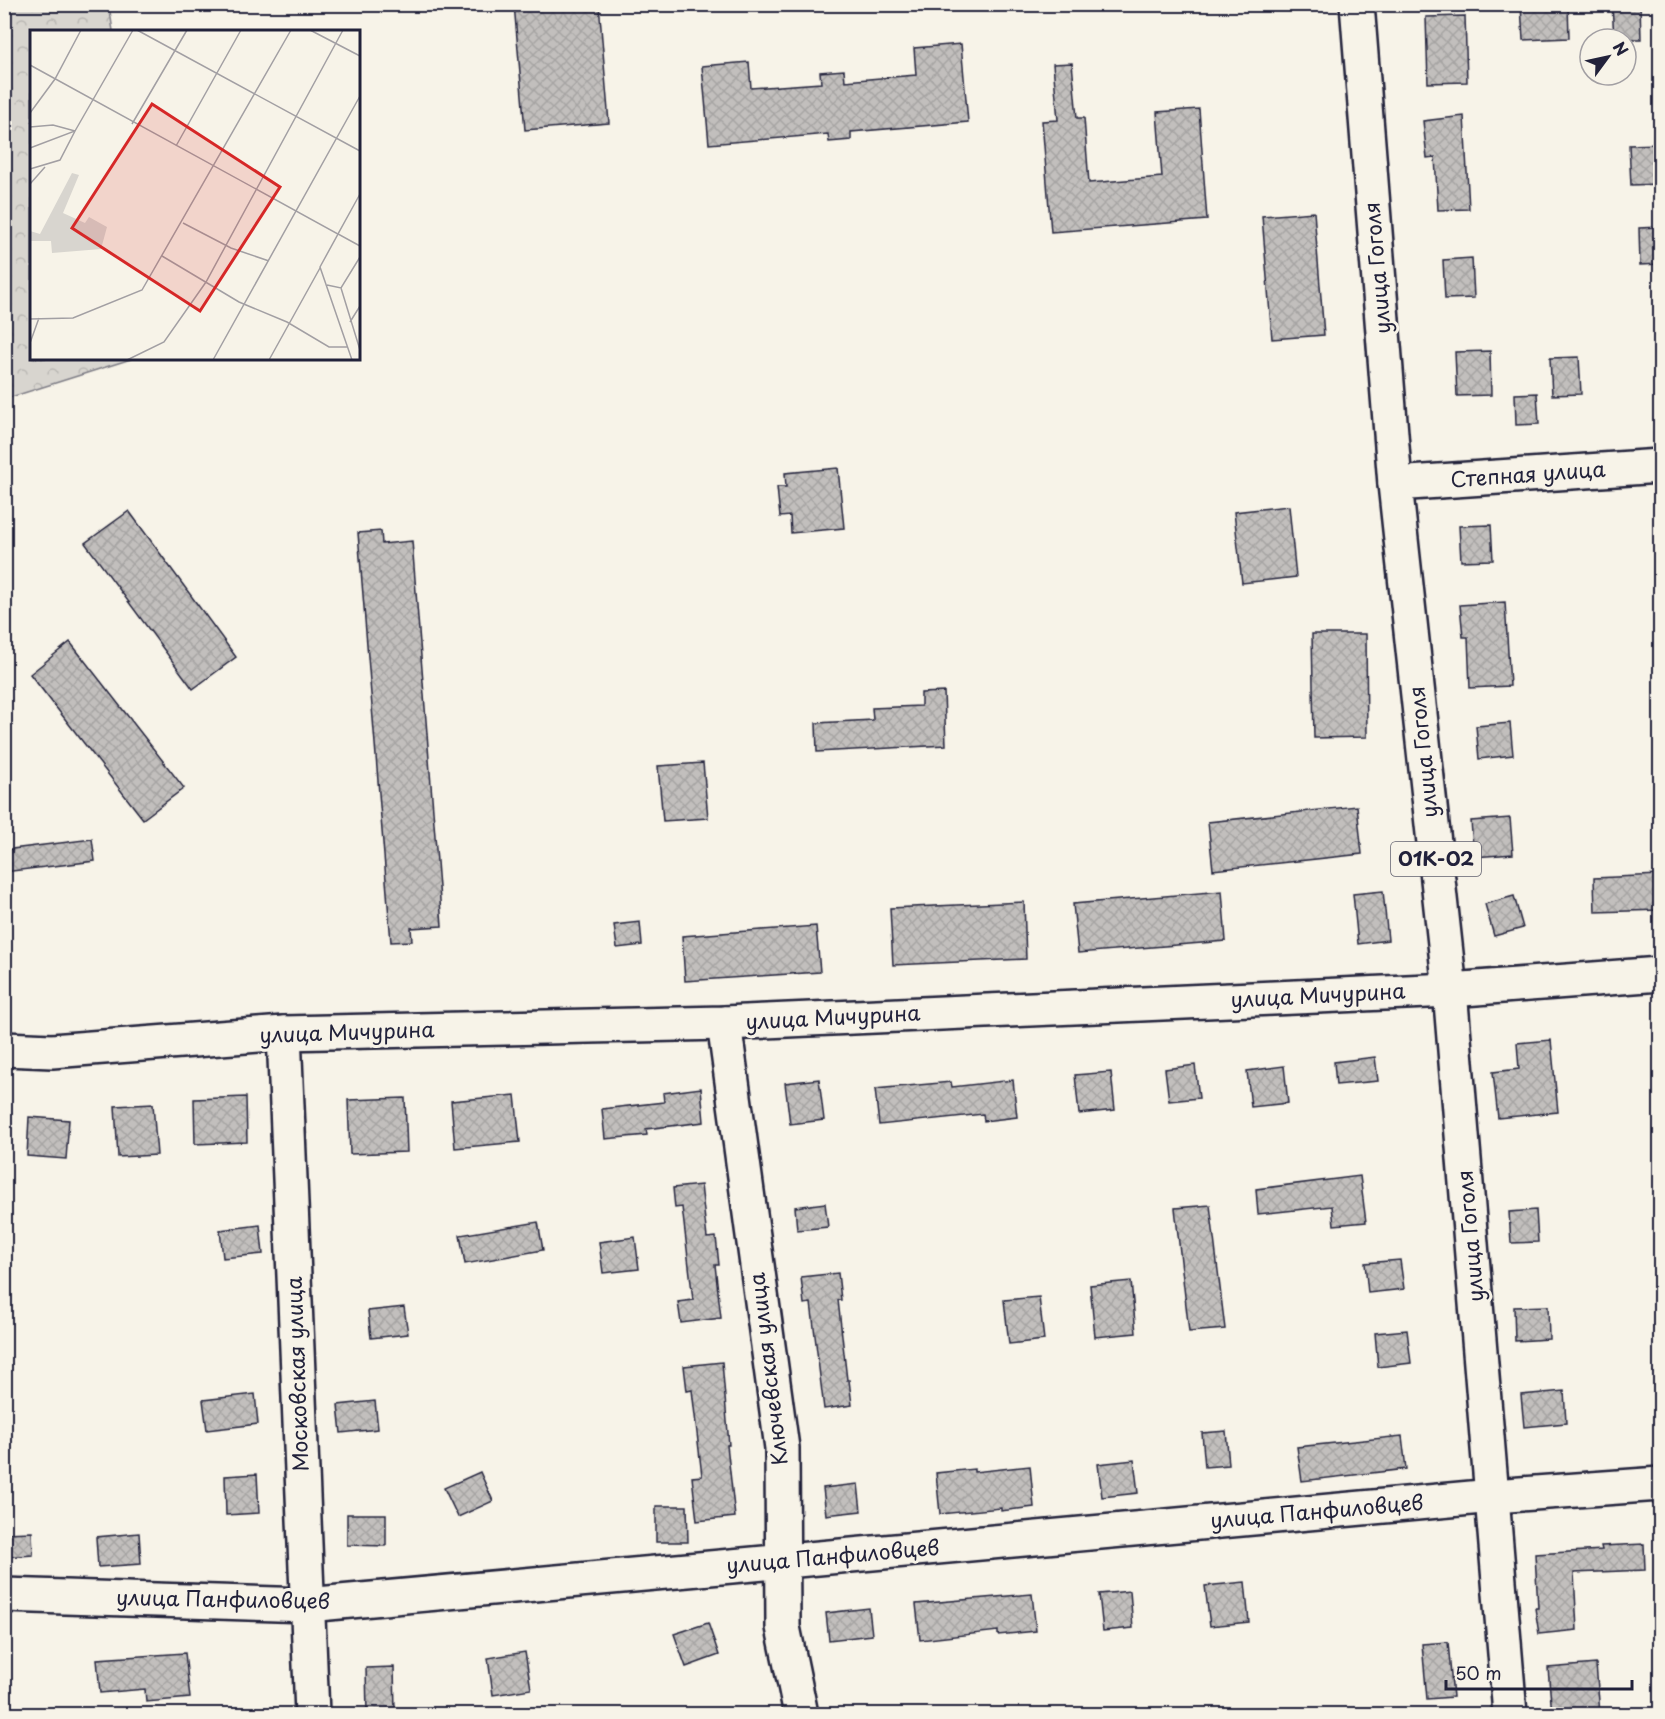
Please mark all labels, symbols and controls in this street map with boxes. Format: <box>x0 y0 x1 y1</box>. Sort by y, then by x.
north arrow <box>1578 27 1638 87</box>
inset map <box>30 30 360 360</box>
text: N <box>1608 36 1635 60</box>
street label: улица Гоголя <box>1354 201 1398 335</box>
street label: Степная улица <box>1449 452 1607 494</box>
street label: улица Гоголя <box>1399 685 1445 820</box>
road number: 01К-02 <box>1391 842 1481 876</box>
street label: улица Мичурина <box>1230 973 1407 1015</box>
street label: улица Мичурина <box>745 995 922 1037</box>
street label: улица Мичурина <box>259 1012 436 1050</box>
street label: улица Гоголя <box>1447 1169 1491 1303</box>
street label: Ключевская улица <box>739 1270 795 1467</box>
street label: Московская улица <box>277 1275 315 1472</box>
street label: улица Панфиловцев <box>1209 1485 1425 1535</box>
street label: улица Панфиловцев <box>725 1530 941 1580</box>
street label: улица Панфиловцев <box>116 1580 330 1616</box>
scale bar <box>1446 1653 1632 1691</box>
text: 50 m <box>1455 1659 1502 1686</box>

